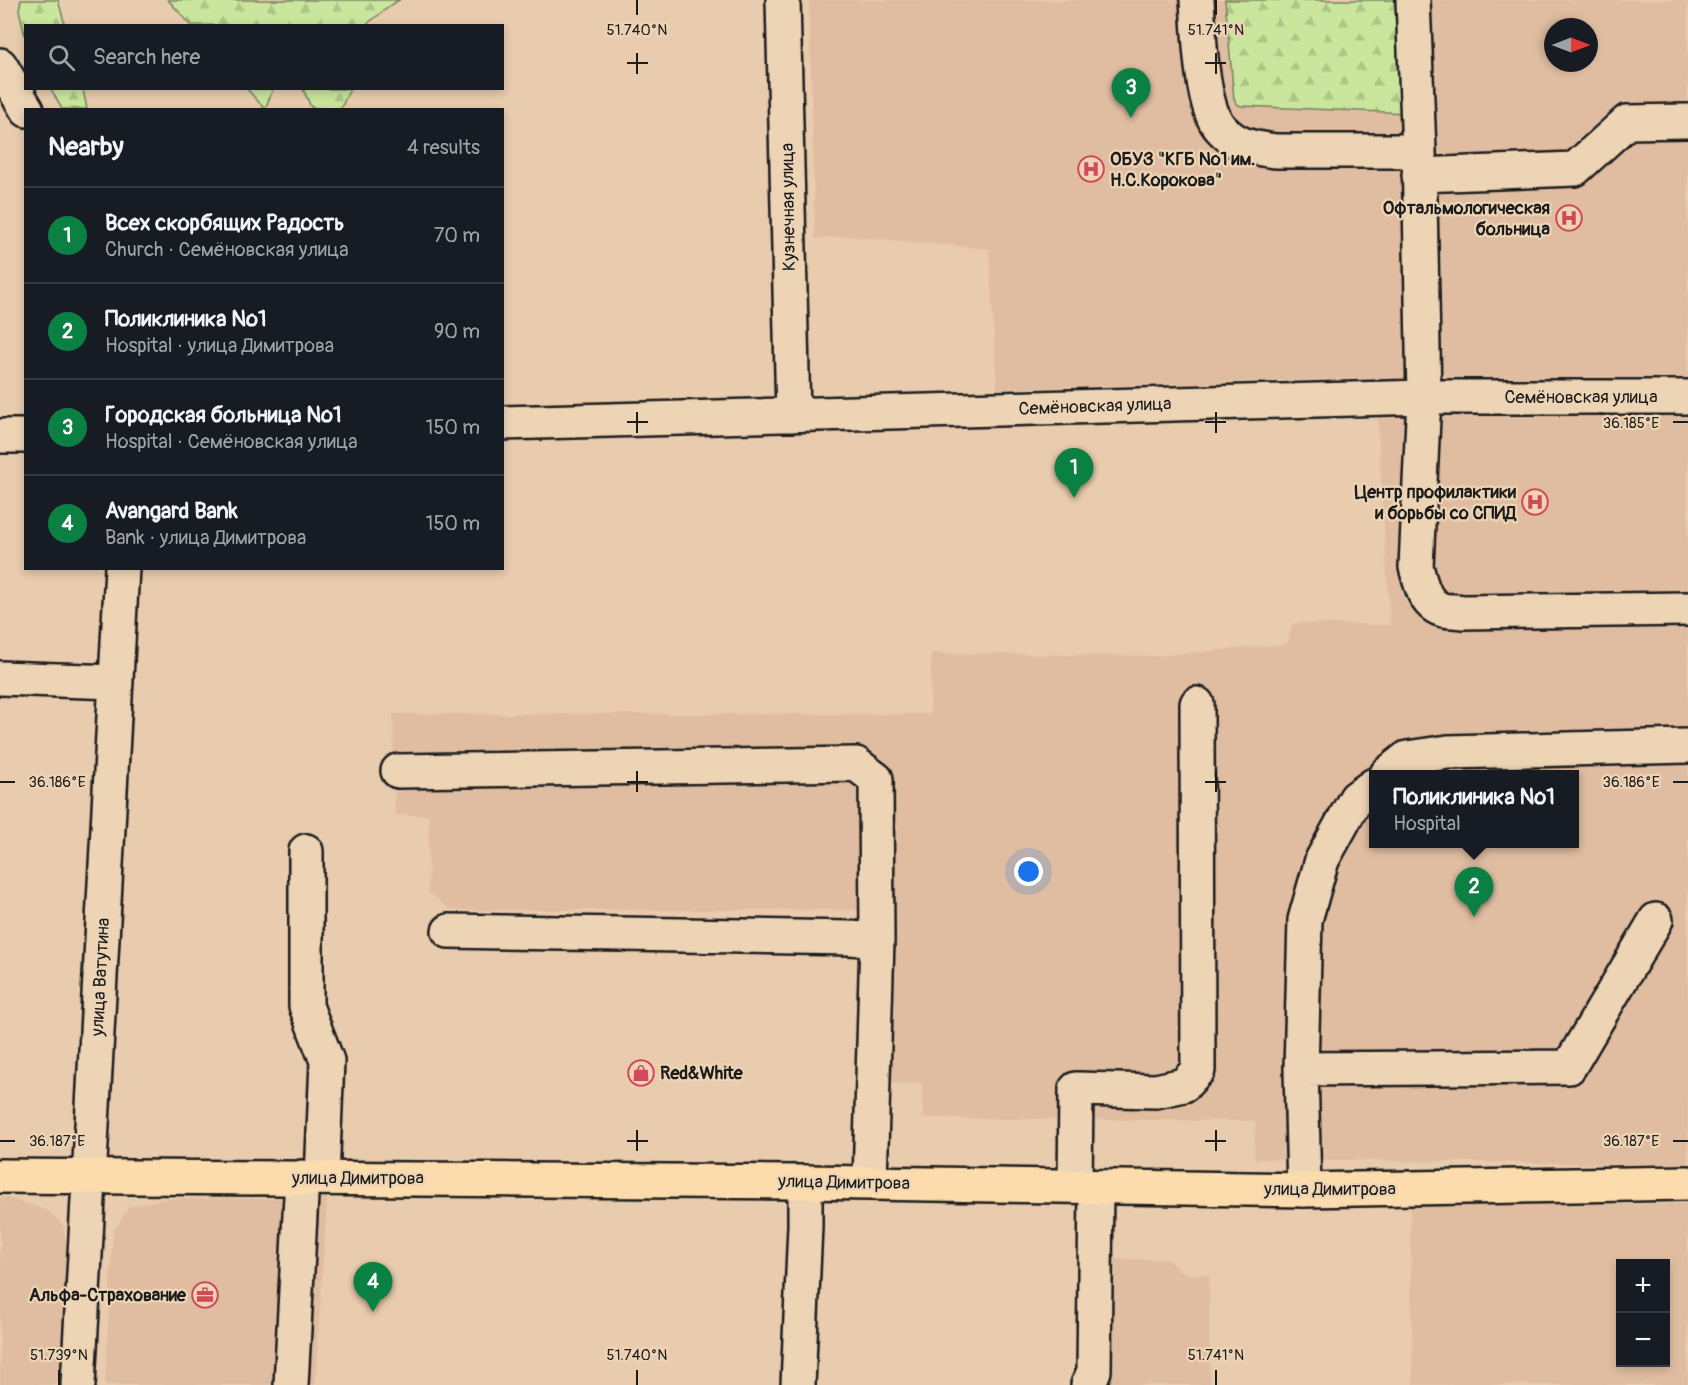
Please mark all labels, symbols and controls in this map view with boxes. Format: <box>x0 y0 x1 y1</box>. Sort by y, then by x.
north arrow <box>1544 18 1598 72</box>
text: 51.740°N <box>607 21 667 40</box>
text: 51.741°N <box>1188 21 1244 40</box>
search box <box>24 24 504 90</box>
icon: search <box>45 41 78 74</box>
text: Search here <box>93 43 200 71</box>
pin: 3 <box>1112 68 1150 118</box>
text: Nearby <box>48 131 124 163</box>
text: 4 results <box>407 135 480 160</box>
street label: Кузнечная улица <box>776 143 801 271</box>
place label: ОБУЗ "КГБ №1 им. Н.С.Корокова" <box>1110 148 1255 192</box>
hospital icon: ОБУЗ "КГБ №1 им. Н.С.Корокова" <box>1076 154 1106 184</box>
place label: Офтальмологическая больница <box>1383 197 1551 241</box>
hospital icon: Офтальмологическая больница <box>1554 203 1584 233</box>
text: Всех скорбящих Радость <box>105 209 344 237</box>
text: 1 <box>64 223 71 248</box>
text: 70 m <box>434 223 480 248</box>
text: Church · Семёновская улица <box>105 237 349 262</box>
text: Поликлиника №1 <box>105 305 267 333</box>
text: 2 <box>62 319 73 344</box>
text: 90 m <box>434 319 480 344</box>
text: Hospital · улица Димитрова <box>105 333 334 358</box>
street label: Семёновская улица <box>1504 386 1658 409</box>
street label: Семёновская улица <box>1018 392 1172 421</box>
text: Городская больница №1 <box>105 401 342 429</box>
text: 36.185°E <box>1603 414 1659 433</box>
text: 3 <box>62 415 73 440</box>
text: 150 m <box>426 415 480 440</box>
text: Hospital · Семёновская улица <box>105 429 358 454</box>
pin: 1 <box>1054 448 1094 498</box>
place label: Центр профилактики и борьбы со СПИД <box>1354 481 1517 525</box>
hospital icon: Центр профилактики и борьбы со СПИД <box>1520 487 1550 517</box>
text: Avangard Bank <box>105 497 238 525</box>
text: 4 <box>62 511 73 536</box>
text: 150 m <box>426 511 480 536</box>
text: Bank · улица Димитрова <box>105 525 306 550</box>
popup <box>1369 770 1579 848</box>
text: 36.186°E <box>29 773 86 792</box>
text: 36.186°E <box>1603 773 1660 792</box>
text: Поликлиника №1 <box>1393 783 1555 811</box>
text: Hospital <box>1393 811 1461 836</box>
your location <box>1014 857 1043 886</box>
pin: 2 <box>1454 868 1494 917</box>
street label: улица Ватутина <box>86 917 115 1038</box>
shop icon: Red&White <box>626 1058 656 1088</box>
place label: Red&White <box>660 1062 744 1085</box>
text: 36.187°E <box>29 1132 85 1151</box>
text: 36.187°E <box>1603 1132 1659 1151</box>
street label: улица Димитрова <box>291 1167 424 1190</box>
street label: улица Димитрова <box>777 1170 910 1195</box>
street label: улица Димитрова <box>1263 1178 1396 1201</box>
map controls <box>1616 1259 1670 1367</box>
button: + <box>1616 1259 1670 1313</box>
pin: 4 <box>354 1262 392 1312</box>
office icon: Альфа-Страхование <box>190 1280 220 1310</box>
place label: Альфа-Страхование <box>29 1284 187 1307</box>
button: − <box>1616 1313 1670 1367</box>
text: 51.739°N <box>30 1346 88 1365</box>
text: 51.740°N <box>607 1346 667 1365</box>
text: 51.741°N <box>1188 1346 1244 1365</box>

